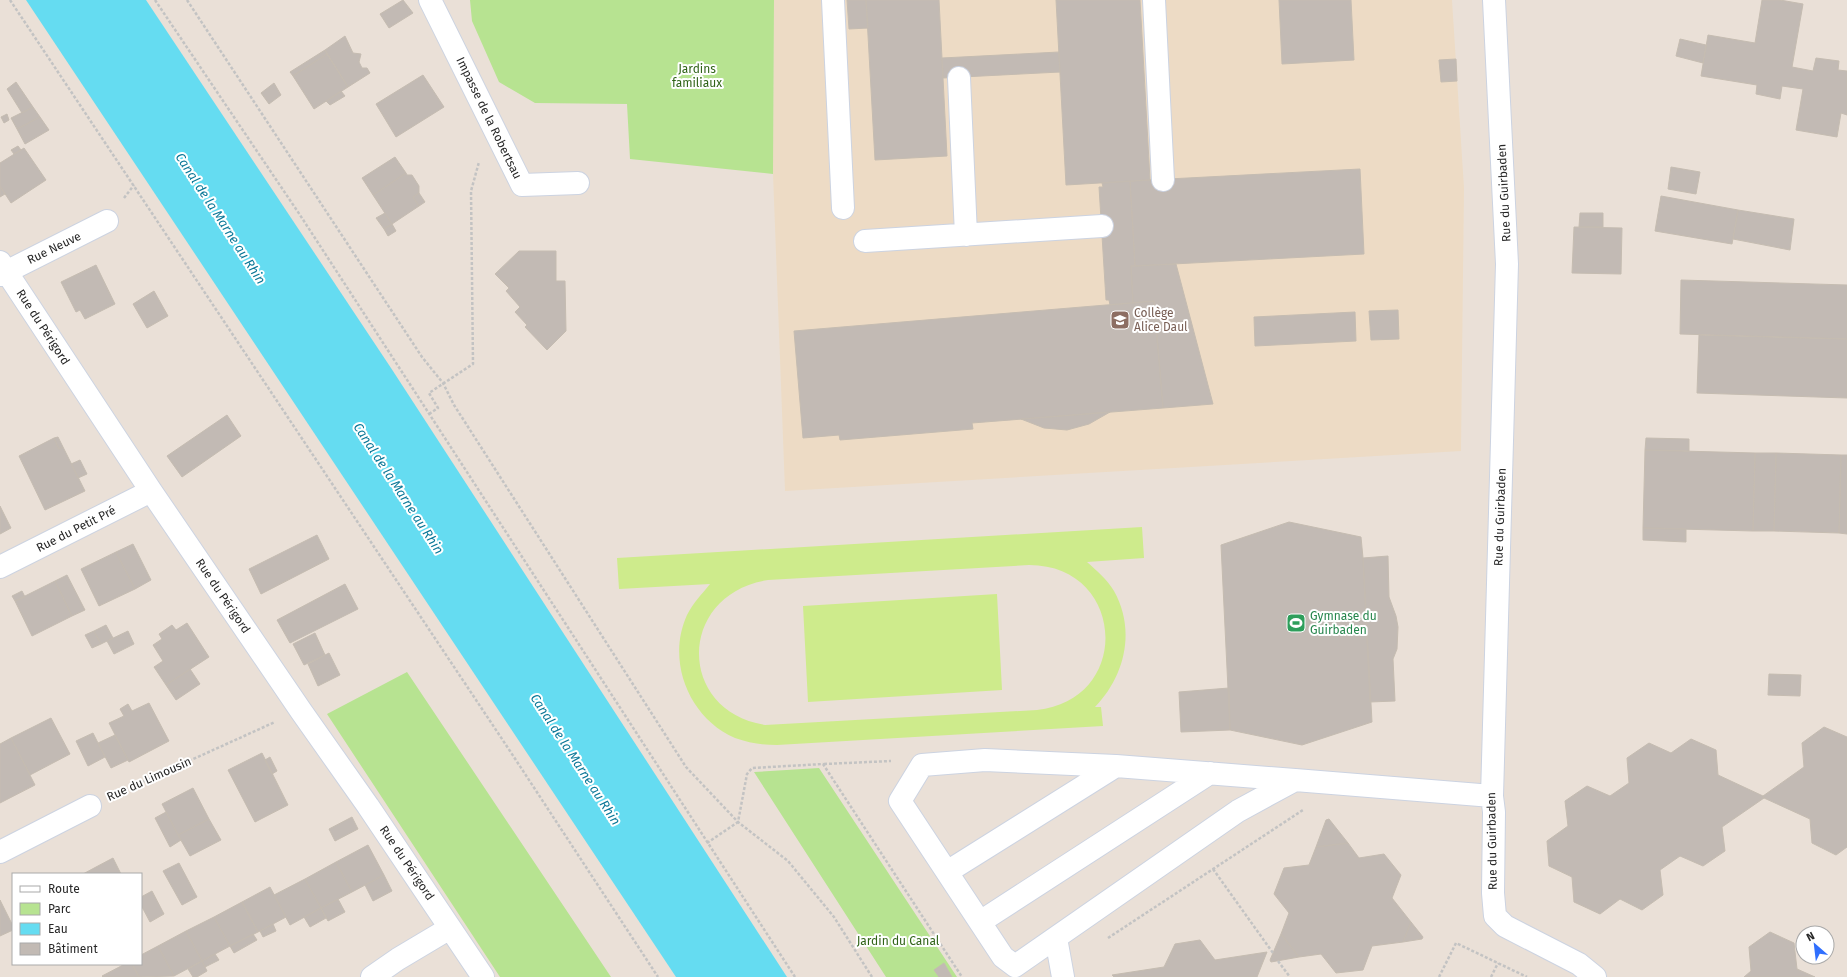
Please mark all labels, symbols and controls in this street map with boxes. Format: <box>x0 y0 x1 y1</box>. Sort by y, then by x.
street label: Impasse de la Robertsau <box>453 55 525 181</box>
park label: Jardins familiaux <box>672 62 722 90</box>
street label: Rue du Guirbaden <box>1494 144 1514 242</box>
water label: Canal de la Marne au Rhin <box>173 150 269 287</box>
street label: Rue Neuve <box>25 229 83 267</box>
street label: Rue du Périgord <box>13 287 73 367</box>
place label: Collège Alice Daul <box>1134 306 1188 334</box>
school or university icon: Collège Alice Daul <box>1109 309 1131 331</box>
water label: Canal de la Marne au Rhin <box>351 420 447 557</box>
street label: Rue du Guirbaden <box>1491 468 1509 566</box>
street label: Rue du Petit Pré <box>34 503 118 555</box>
street label: Rue du Périgord <box>193 556 253 636</box>
place label: Gymnase du Guirbaden <box>1310 609 1377 637</box>
sports icon: Gymnase du Guirbaden <box>1285 612 1307 634</box>
water label: Canal de la Marne au Rhin <box>528 691 624 828</box>
street label: Rue du Limousin <box>105 754 193 804</box>
street label: Rue du Guirbaden <box>1484 792 1500 890</box>
street label: Rue du Périgord <box>377 823 437 903</box>
legend <box>12 873 142 965</box>
text: Route <box>48 882 80 896</box>
text: Parc <box>48 902 71 916</box>
text: Eau <box>48 922 68 936</box>
north arrow <box>1795 925 1835 965</box>
text: N <box>1804 929 1817 944</box>
park label: Jardin du Canal <box>857 934 940 948</box>
text: Bâtiment <box>48 942 98 956</box>

